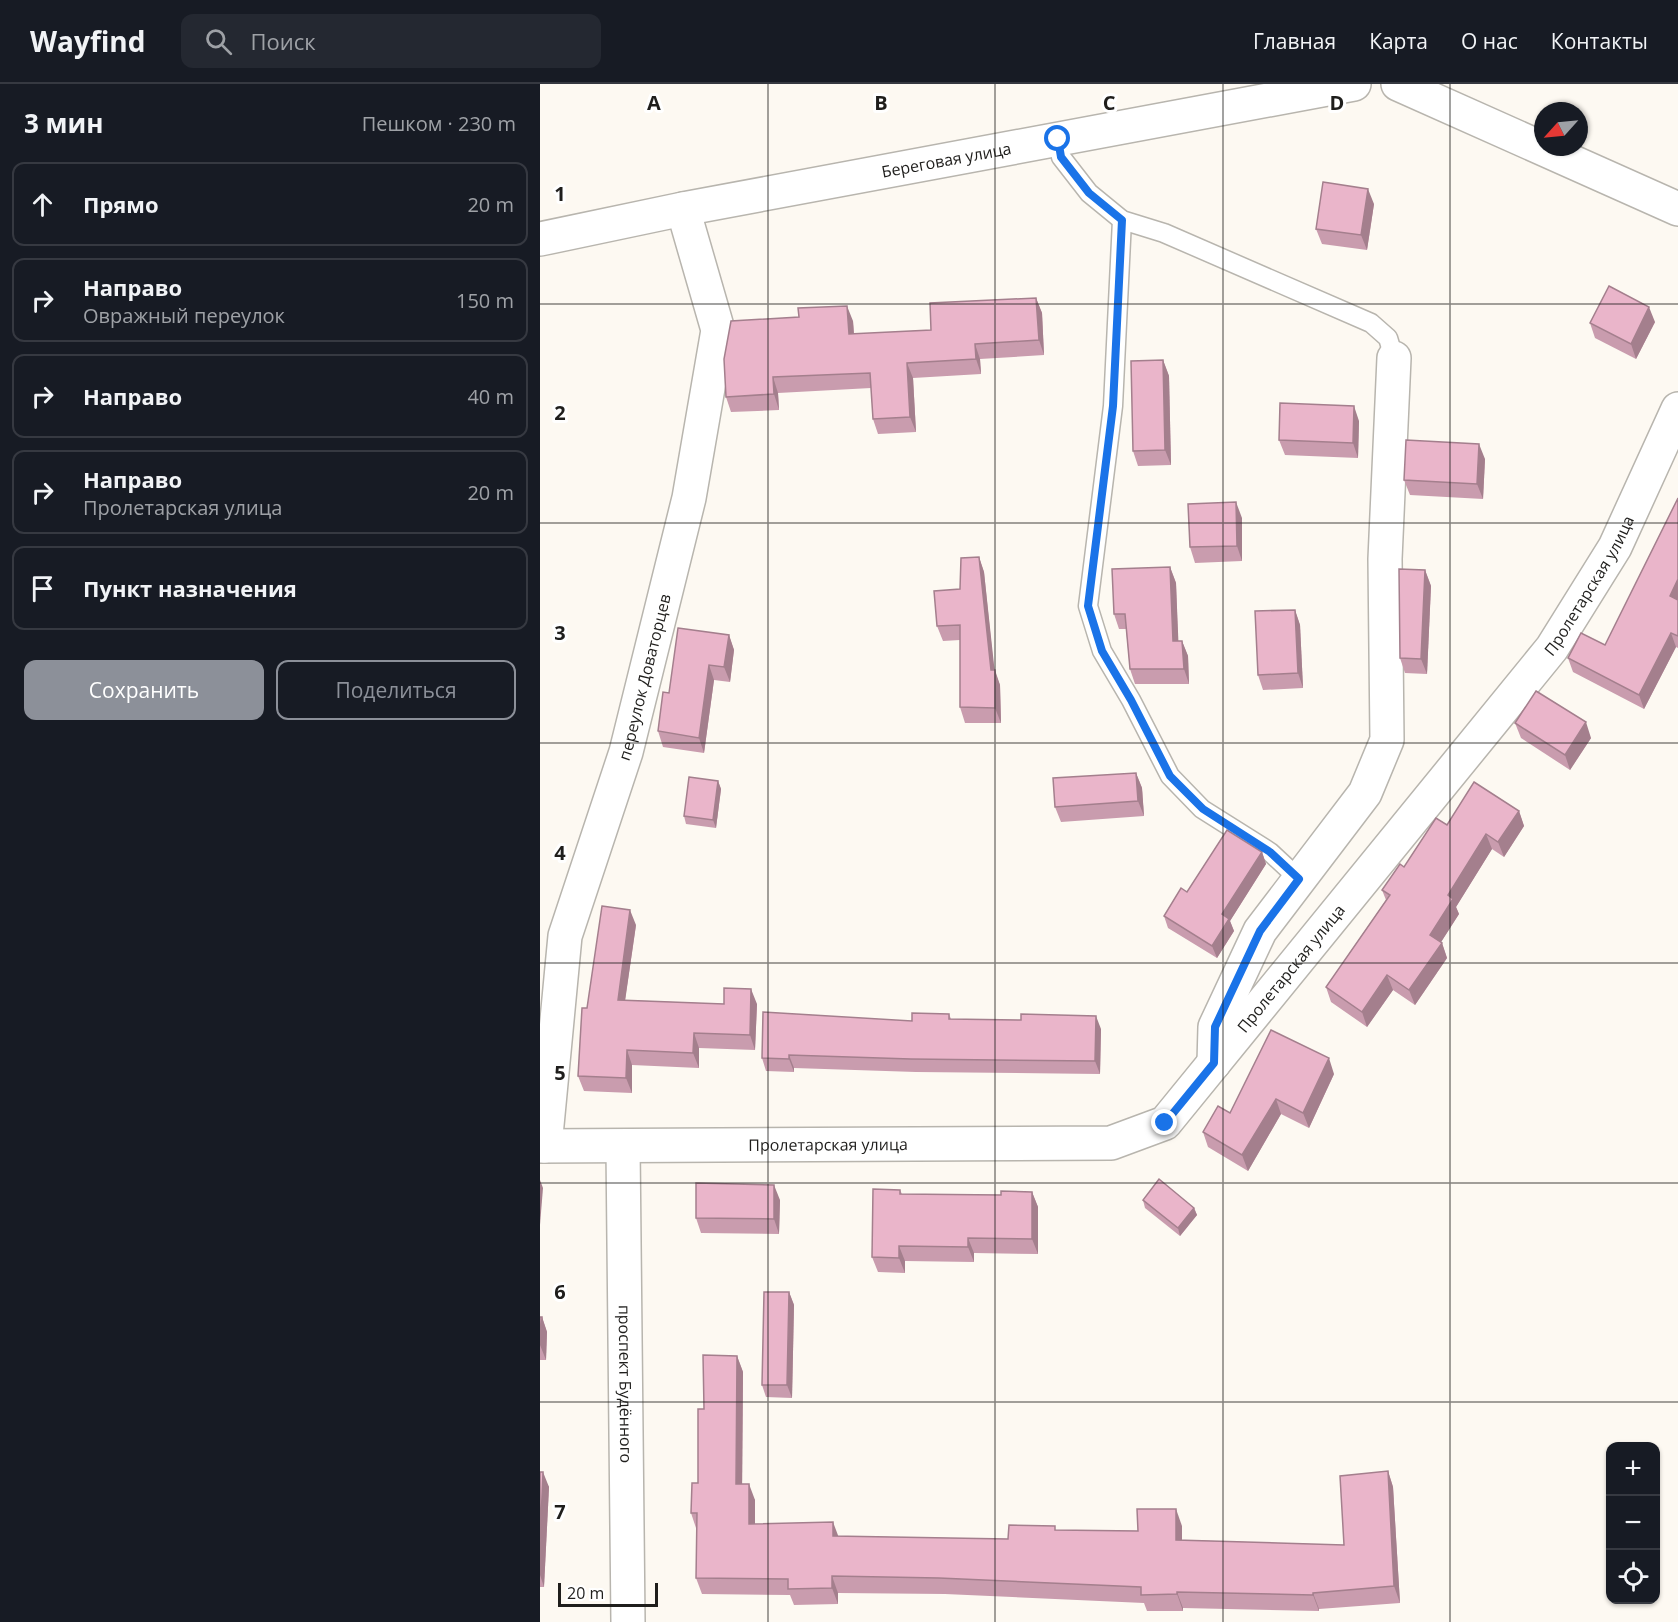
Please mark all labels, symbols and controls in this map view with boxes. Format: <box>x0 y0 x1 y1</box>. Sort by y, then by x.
search box <box>181 14 601 68</box>
text: Wayfind <box>30 22 145 60</box>
icon: search <box>202 25 235 58</box>
text: Поиск <box>250 26 316 56</box>
text: Главная <box>1253 27 1336 55</box>
text: Карта <box>1369 27 1428 55</box>
text: О нас <box>1461 27 1518 55</box>
text: Контакты <box>1551 27 1648 55</box>
text: A <box>647 89 661 116</box>
text: B <box>874 89 888 116</box>
text: C <box>1103 89 1116 116</box>
text: D <box>1330 89 1344 116</box>
north arrow <box>1534 102 1588 156</box>
text: 3 мин <box>24 105 104 141</box>
text: Пешком · 230 m <box>362 110 516 137</box>
route start <box>1044 125 1070 151</box>
street label: Береговая улица <box>880 137 1013 183</box>
text: 1 <box>554 180 566 207</box>
icon: ahead <box>26 188 59 221</box>
text: Прямо <box>83 189 159 219</box>
text: 20 m <box>467 191 514 218</box>
text: Направо <box>83 272 182 302</box>
icon: right <box>26 284 59 317</box>
text: 150 m <box>456 287 514 314</box>
text: Овражный переулок <box>83 302 285 329</box>
icon: right <box>26 380 59 413</box>
text: Направо <box>83 381 182 411</box>
text: 40 m <box>467 383 514 410</box>
text: 2 <box>554 399 566 426</box>
text: Направо <box>83 464 182 494</box>
icon: right <box>26 476 59 509</box>
text: 20 m <box>467 479 514 506</box>
text: Пролетарская улица <box>83 494 282 521</box>
street label: Пролетарская улица <box>1539 512 1639 660</box>
icon: arrive <box>26 572 59 605</box>
text: Пункт назначения <box>83 573 297 603</box>
street label: переулок Доваторцев <box>613 592 676 763</box>
text: 3 <box>554 619 566 646</box>
button: Сохранить <box>24 660 264 720</box>
button: Поделиться <box>276 660 516 720</box>
text: 4 <box>554 839 566 866</box>
street label: Пролетарская улица <box>1232 900 1350 1037</box>
text: 5 <box>554 1059 566 1086</box>
route end <box>1151 1109 1177 1135</box>
street label: Пролетарская улица <box>748 1133 908 1156</box>
text: 6 <box>554 1278 566 1305</box>
street label: проспект Будённого <box>614 1305 637 1463</box>
map controls <box>1606 1442 1660 1604</box>
button: + <box>1606 1442 1660 1496</box>
button: − <box>1606 1496 1660 1550</box>
text: 7 <box>554 1498 566 1525</box>
button: locate <box>1606 1550 1660 1604</box>
scale bar <box>558 1580 658 1608</box>
text: 20 m <box>567 1582 604 1604</box>

